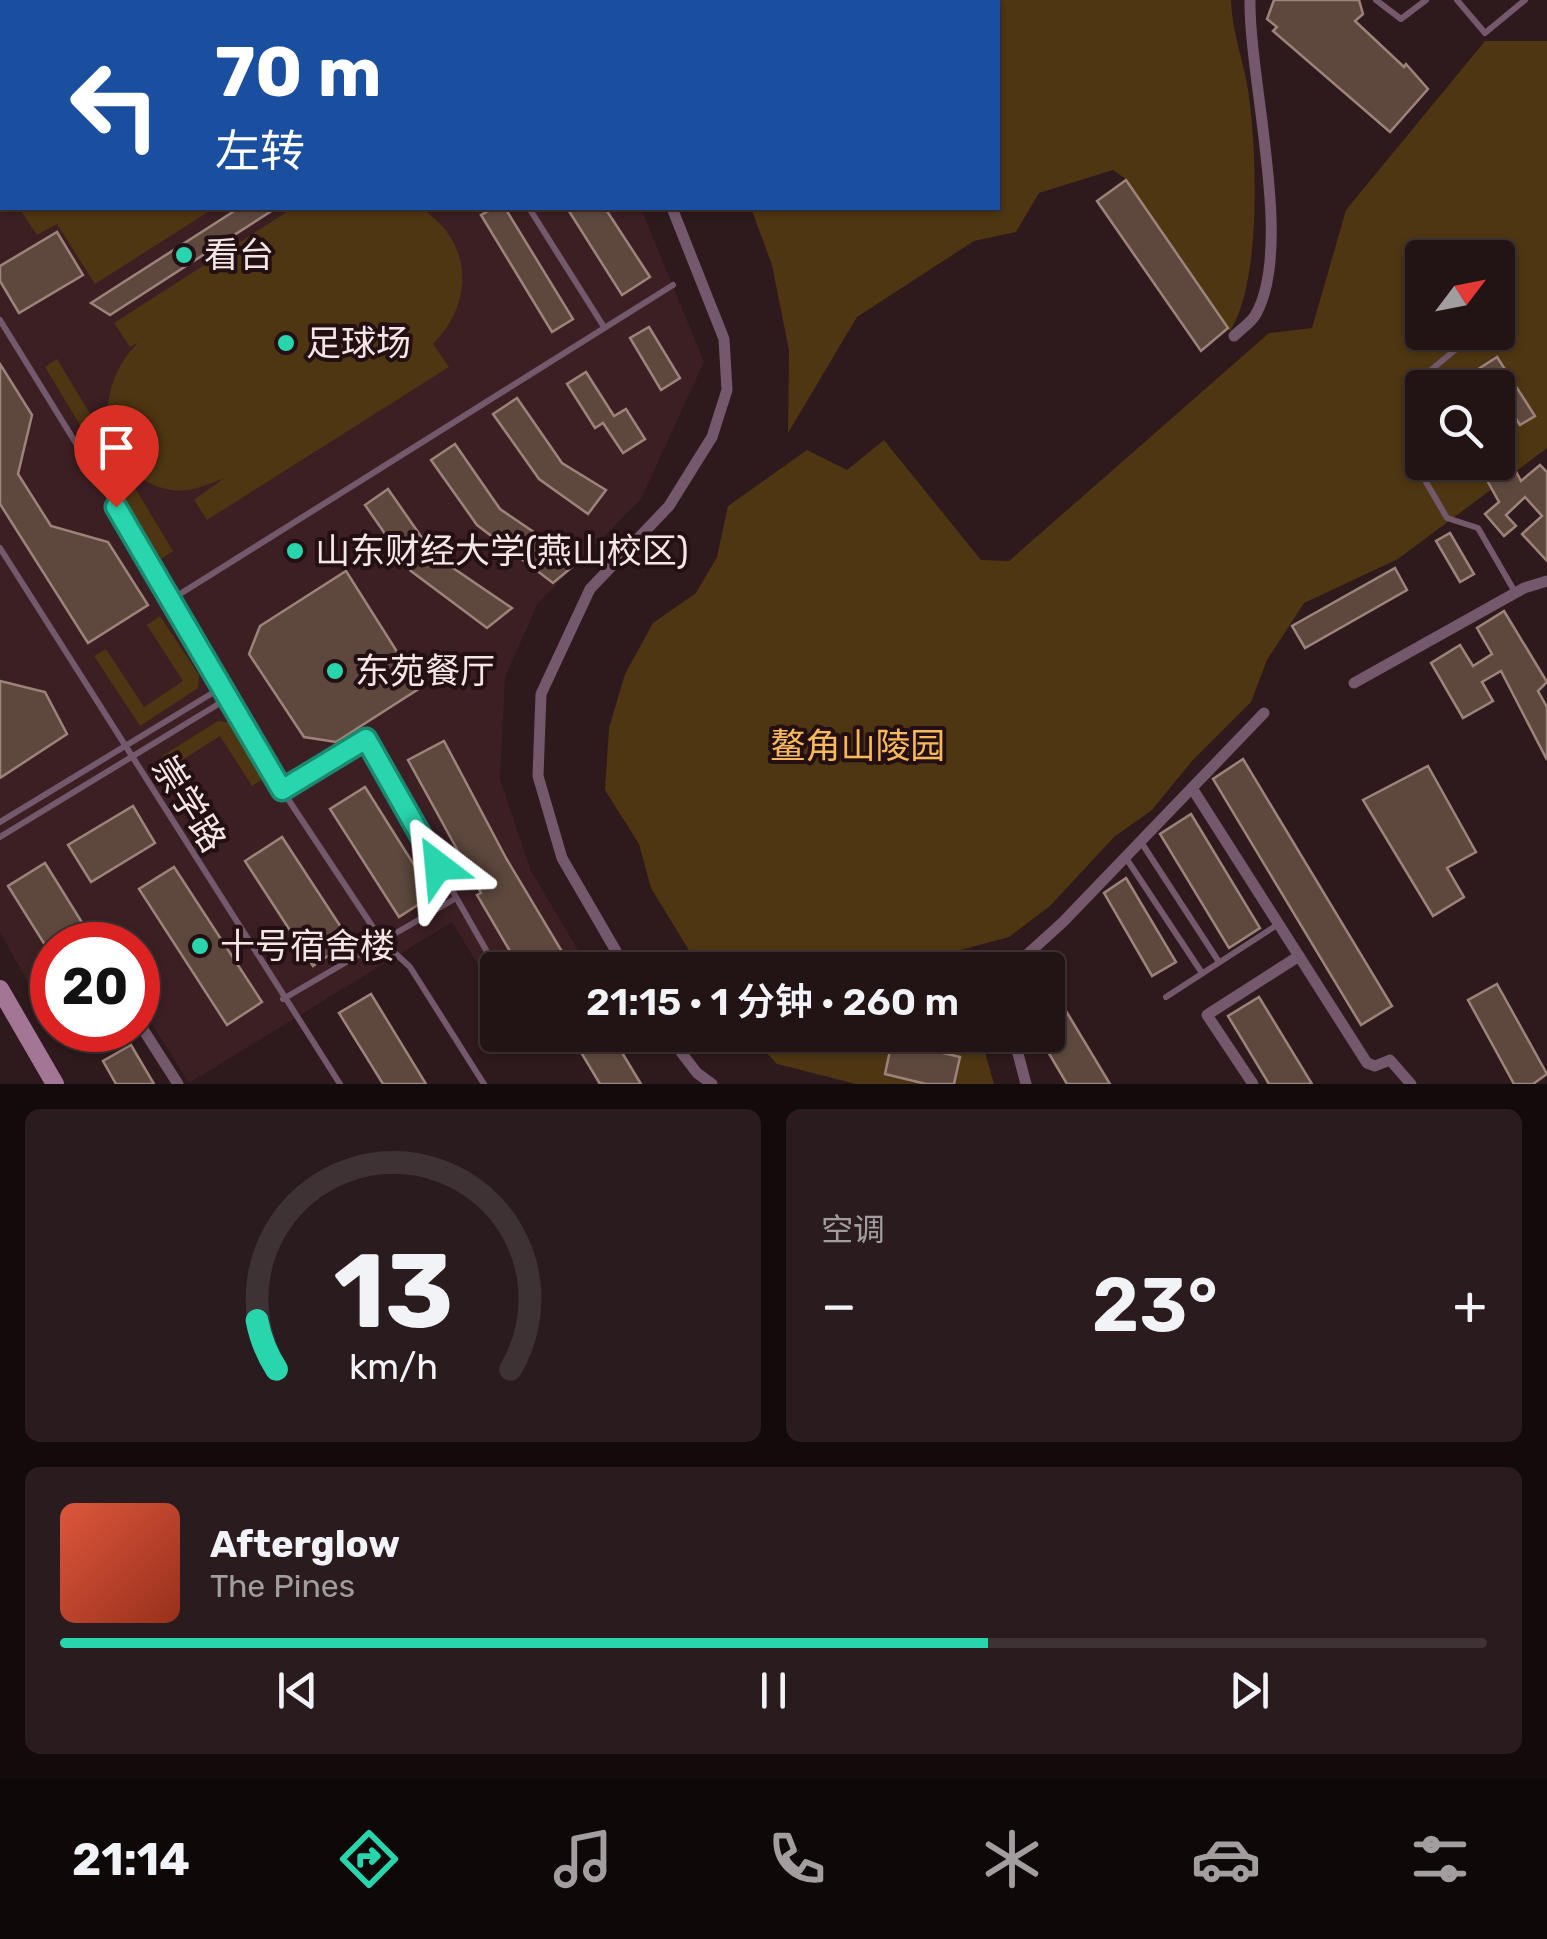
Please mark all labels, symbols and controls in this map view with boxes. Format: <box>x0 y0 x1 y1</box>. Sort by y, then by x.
text: 70 m <box>215 31 382 114</box>
icon: left <box>50 40 180 170</box>
text: 左转 <box>215 125 305 178</box>
place label: 看台 <box>204 234 274 276</box>
north arrow <box>1405 240 1515 350</box>
map controls <box>1405 240 1515 480</box>
marker: 看台 <box>173 244 195 266</box>
place label: 足球场 <box>306 322 411 364</box>
marker: 足球场 <box>275 332 297 354</box>
button: search <box>1405 370 1515 480</box>
pin <box>74 405 159 508</box>
icon: arrive <box>89 420 144 475</box>
place label: 山东财经大学(燕山校区) <box>315 530 689 572</box>
marker: 山东财经大学(燕山校区) <box>284 540 306 562</box>
place label: 东苑餐厅 <box>355 650 495 692</box>
marker: 东苑餐厅 <box>324 660 346 682</box>
park label: 鳌角山陵园 <box>770 725 946 767</box>
street label: 崇学路 <box>143 748 235 860</box>
position arrow <box>386 814 490 918</box>
speed limit sign: 20 <box>30 922 160 1052</box>
place label: 十号宿舍楼 <box>220 925 395 967</box>
marker: 十号宿舍楼 <box>189 935 211 957</box>
text: 21:15 · 1 分钟 · 260 m <box>586 979 959 1025</box>
text: 空调 <box>821 1211 885 1249</box>
text: 13 <box>333 1230 453 1353</box>
text: 23° <box>1092 1261 1218 1350</box>
text: − <box>821 1273 857 1338</box>
text: + <box>1453 1273 1487 1338</box>
text: km/h <box>348 1346 438 1388</box>
text: Afterglow <box>210 1521 400 1567</box>
text: The Pines <box>210 1567 355 1605</box>
icon: previous <box>270 1663 325 1718</box>
icon: pause <box>746 1663 801 1718</box>
icon: next <box>1222 1663 1277 1718</box>
icon: directions <box>334 1824 404 1894</box>
icon: music <box>548 1824 618 1894</box>
icon: phone <box>762 1824 832 1894</box>
icon: climate <box>977 1824 1047 1894</box>
icon: car <box>1191 1824 1261 1894</box>
icon: filters <box>1405 1824 1475 1894</box>
text: 21:14 <box>72 1833 190 1886</box>

